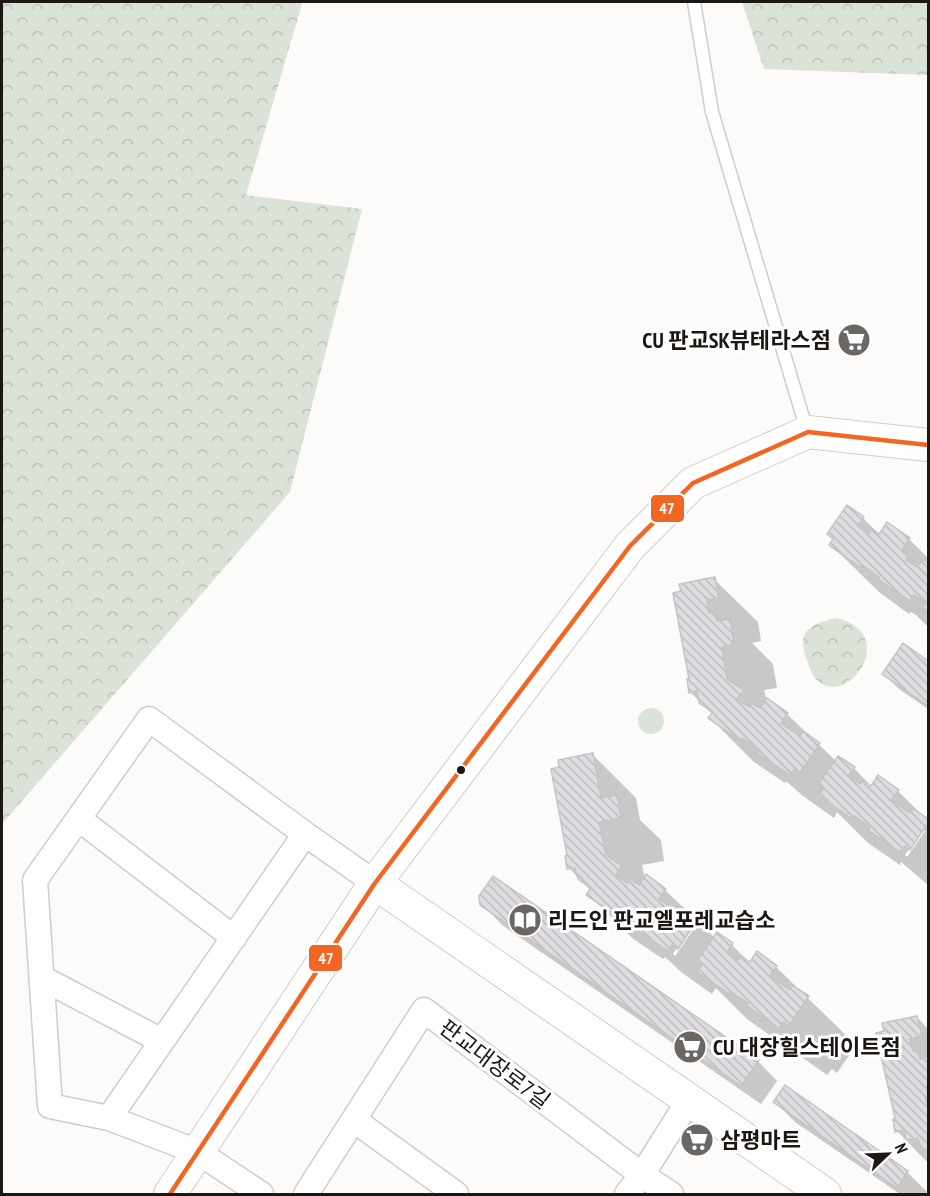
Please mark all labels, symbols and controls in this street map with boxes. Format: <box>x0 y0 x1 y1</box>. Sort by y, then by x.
supermarket icon: CU 판교SK뷰테라스점 <box>836 322 872 358</box>
place label: CU 판교SK뷰테라스점 <box>642 326 831 354</box>
line badge: 47 <box>650 494 685 523</box>
text: 47 <box>659 498 675 518</box>
unlabelled marker <box>455 764 467 776</box>
library icon: 리드인 판교엘포레교습소 <box>507 902 543 938</box>
place label: 리드인 판교엘포레교습소 <box>548 906 775 934</box>
line badge: 47 <box>308 944 343 972</box>
text: 47 <box>318 948 334 968</box>
street label: 판교대장로7길 <box>434 1013 556 1115</box>
supermarket icon: CU 대장힐스테이트점 <box>672 1029 708 1065</box>
place label: CU 대장힐스테이트점 <box>713 1033 901 1061</box>
supermarket icon: 삼평마트 <box>679 1122 715 1158</box>
north arrow <box>858 1124 918 1184</box>
place label: 삼평마트 <box>720 1126 801 1154</box>
text: N <box>891 1140 913 1156</box>

